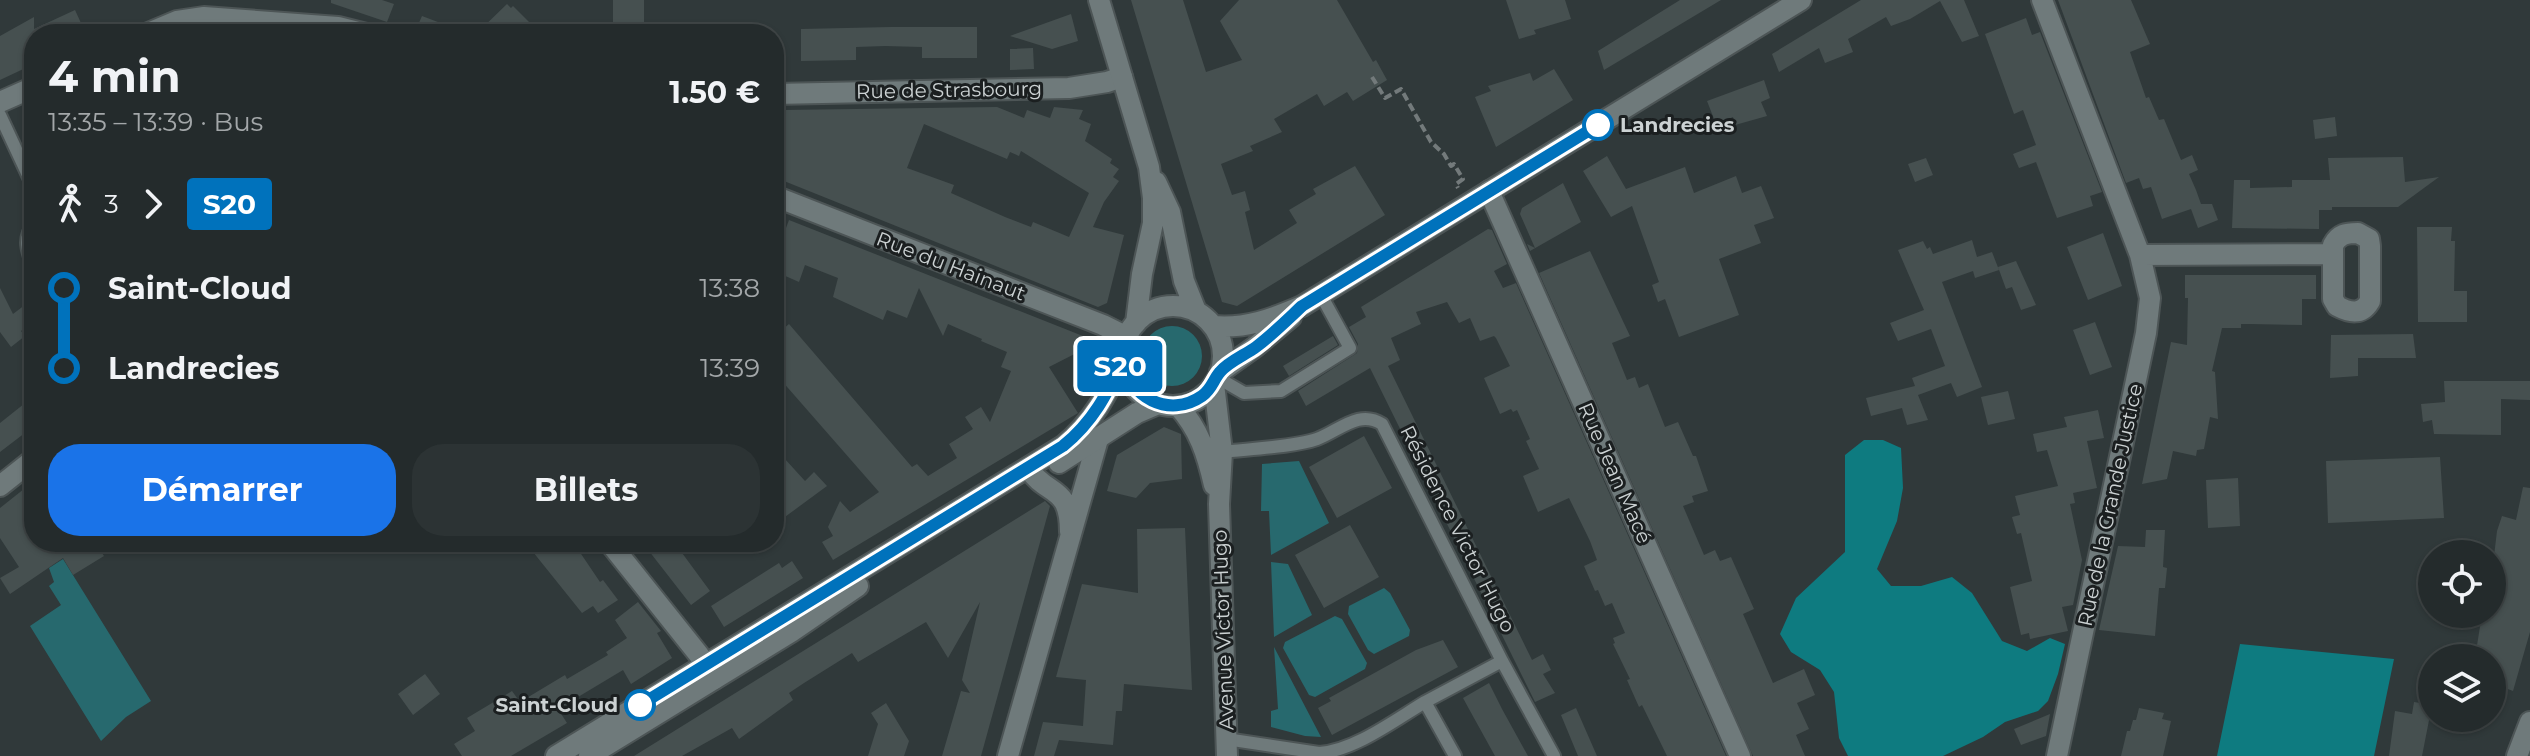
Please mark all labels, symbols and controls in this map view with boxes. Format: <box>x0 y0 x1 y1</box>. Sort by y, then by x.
text: 4 min <box>48 49 181 103</box>
text: 1.50 € <box>669 74 760 111</box>
street label: Rue de Strasbourg <box>856 76 1042 104</box>
text: 13:35 – 13:39 · Bus <box>48 106 263 138</box>
marker: Landrecies <box>1583 110 1613 140</box>
place label: Landrecies <box>1620 113 1735 137</box>
icon: walk <box>48 182 92 226</box>
icon: forward <box>131 182 175 226</box>
text: S20 <box>203 187 256 221</box>
text: 3 <box>104 188 119 220</box>
street label: Rue du Hainaut <box>873 227 1029 305</box>
text: Saint-Cloud <box>108 270 292 307</box>
text: 13:38 <box>699 272 760 304</box>
line badge: S20 <box>1074 340 1166 392</box>
text: S20 <box>1093 349 1147 383</box>
text: Landrecies <box>108 350 279 387</box>
text: 13:39 <box>700 352 760 384</box>
street label: Rue de la Grande Justice <box>2073 382 2147 628</box>
street label: Rue Jean Macé <box>1573 399 1657 547</box>
street label: Résidence Victor Hugo <box>1395 421 1521 637</box>
button: Démarrer <box>48 444 396 536</box>
button: Billets <box>412 444 760 536</box>
street label: Avenue Victor Hugo <box>1208 529 1238 731</box>
map controls <box>2418 540 2506 732</box>
button: locate <box>2418 540 2506 628</box>
button: layers <box>2418 644 2506 732</box>
marker: Saint-Cloud <box>625 690 655 720</box>
place label: Saint-Cloud <box>496 693 618 717</box>

